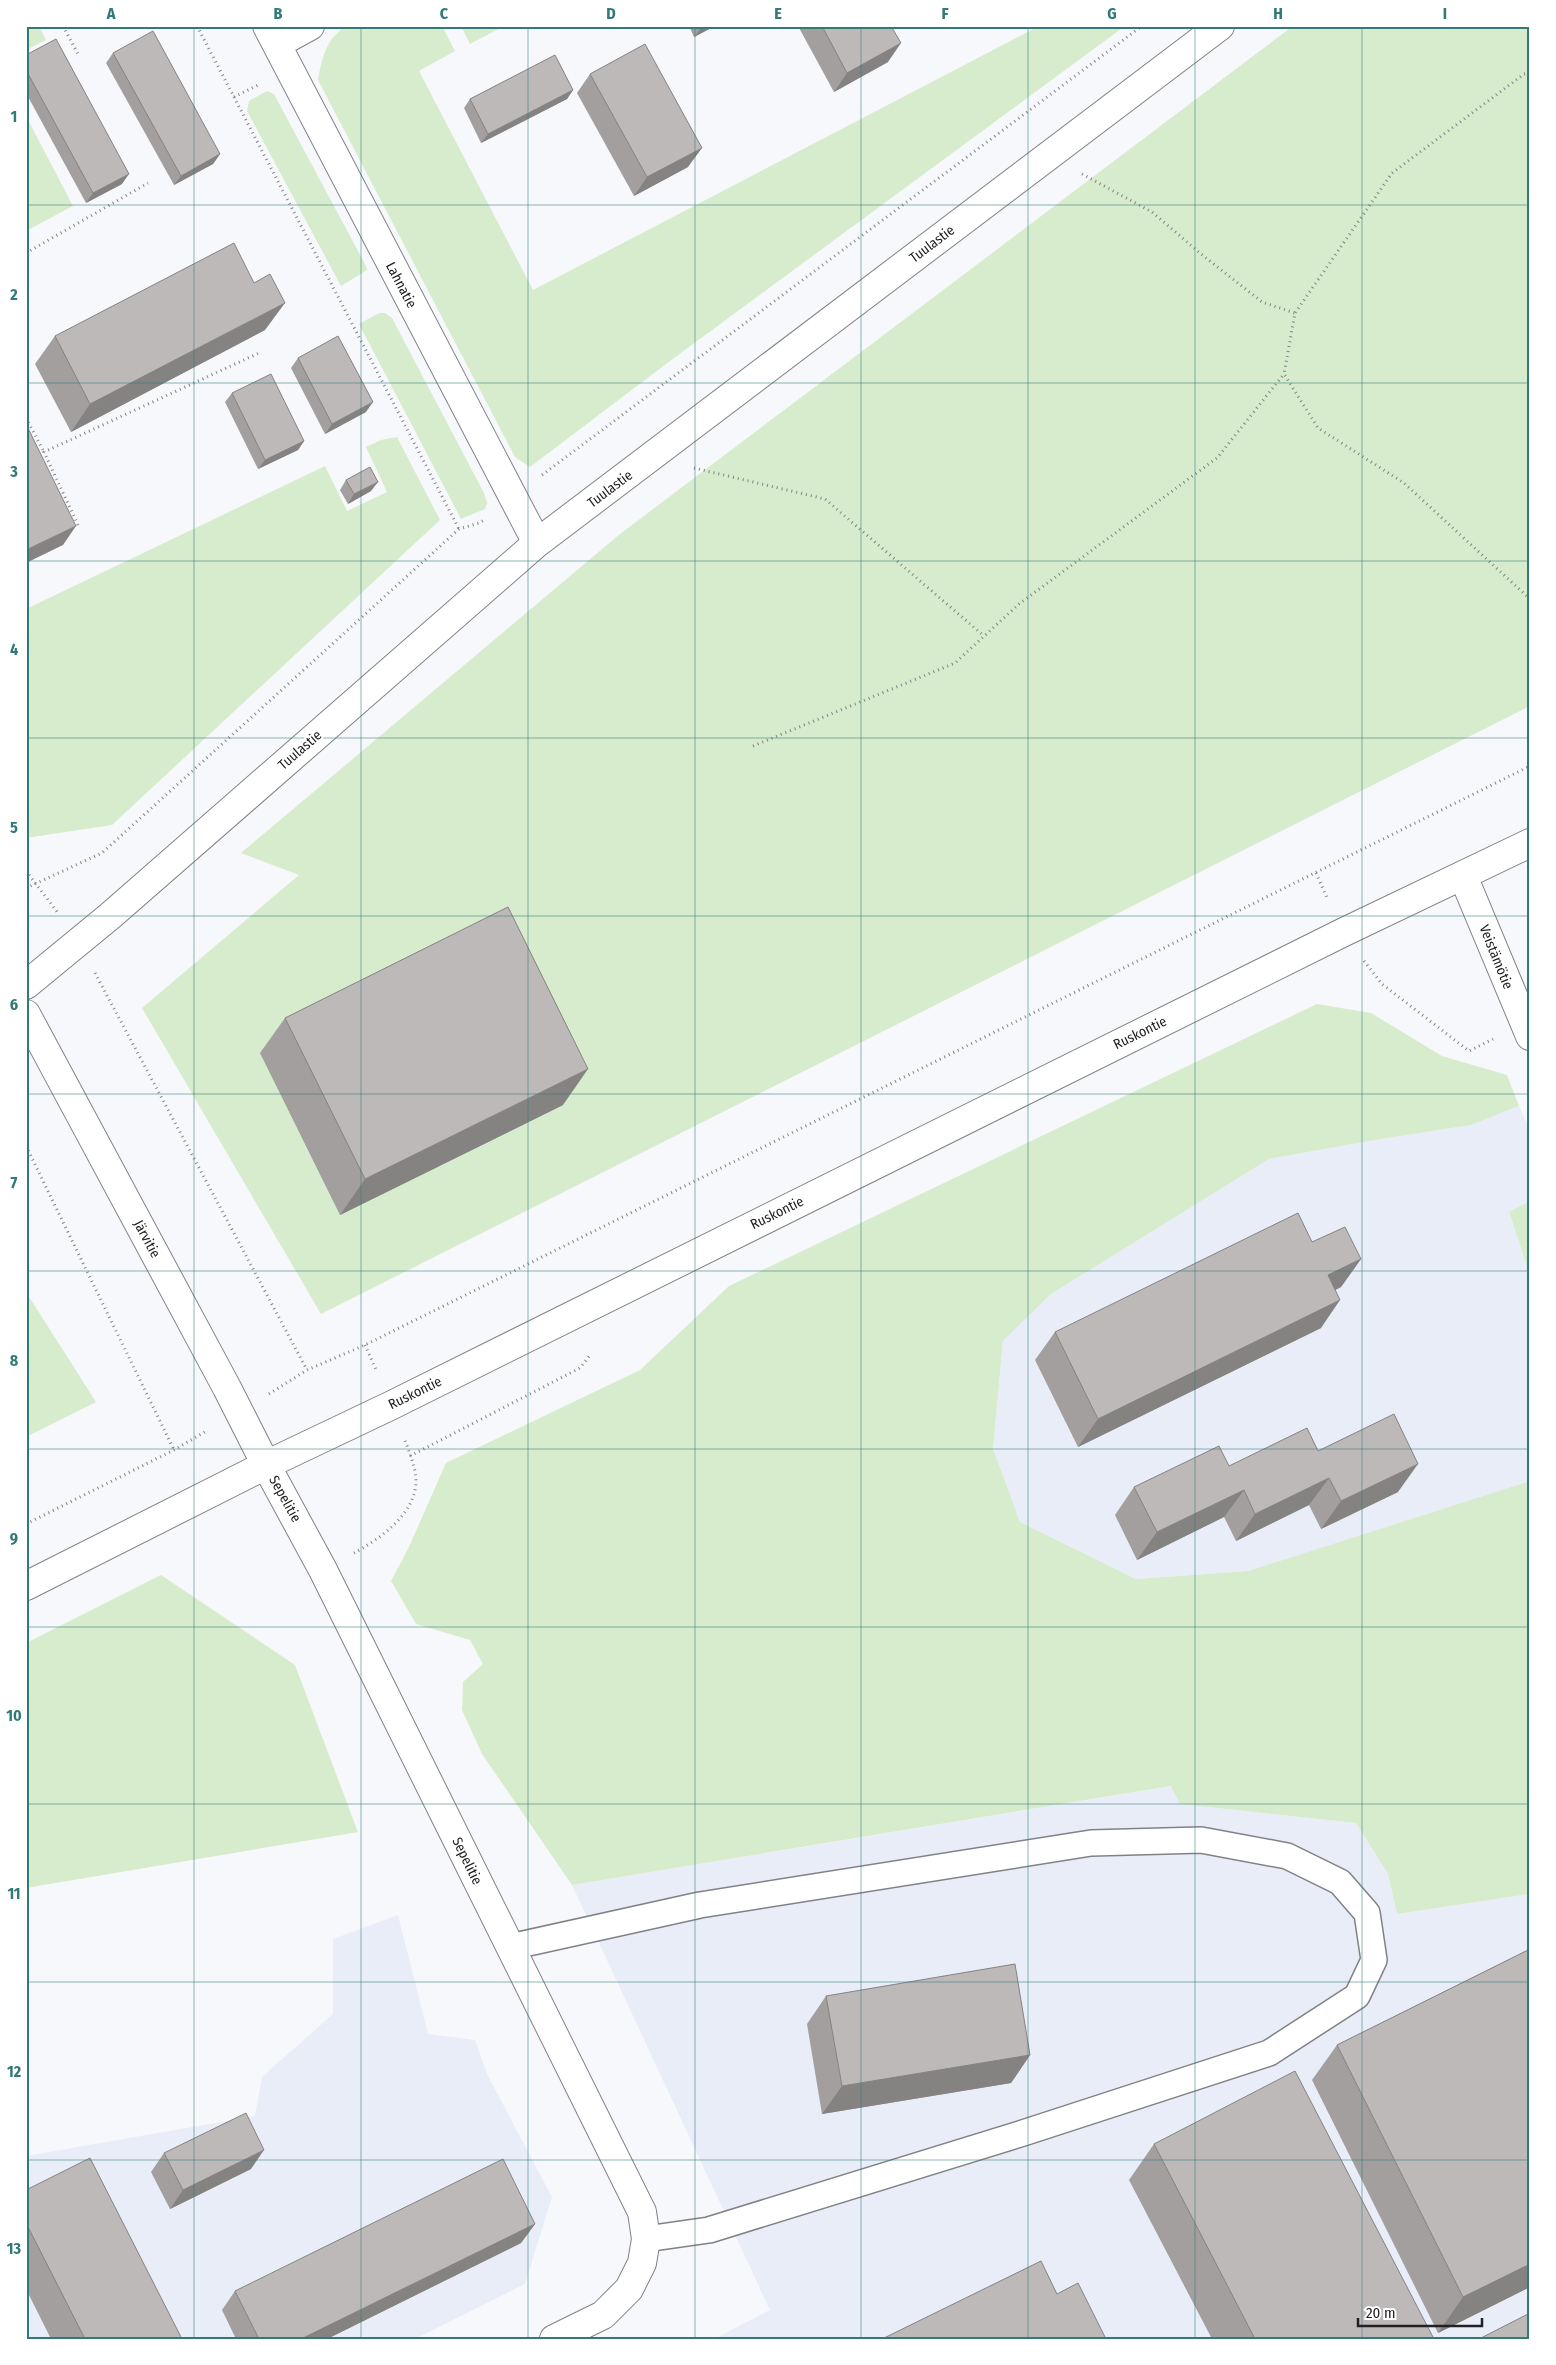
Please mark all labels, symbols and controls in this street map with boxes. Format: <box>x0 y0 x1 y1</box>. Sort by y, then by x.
text: A <box>106 4 116 23</box>
text: B <box>274 4 283 23</box>
text: C <box>440 4 449 23</box>
text: D <box>606 4 616 23</box>
text: E <box>774 4 782 23</box>
text: F <box>941 4 949 23</box>
text: G <box>1107 4 1117 23</box>
text: H <box>1273 4 1283 23</box>
text: I <box>1443 4 1447 23</box>
text: 1 <box>11 107 17 126</box>
street label: Tuulastie <box>906 222 958 266</box>
street label: Lahnatie <box>382 259 420 311</box>
text: 2 <box>9 285 18 304</box>
text: 3 <box>9 462 18 481</box>
street label: Tuulastie <box>584 467 636 511</box>
text: 4 <box>10 640 18 659</box>
street label: Tuulastie <box>275 726 325 773</box>
text: 5 <box>10 818 18 837</box>
street label: Veistämötie <box>1475 922 1517 992</box>
text: 6 <box>10 995 18 1014</box>
street label: Ruskontie <box>1111 1013 1169 1053</box>
text: 7 <box>11 1173 18 1192</box>
street label: Ruskontie <box>748 1193 806 1233</box>
street label: Järvitie <box>130 1217 164 1261</box>
text: 8 <box>10 1351 19 1370</box>
street label: Ruskontie <box>386 1373 444 1413</box>
street label: Sepelitie <box>265 1473 305 1525</box>
text: 9 <box>10 1529 18 1548</box>
text: 10 <box>6 1706 22 1725</box>
street label: Sepelitie <box>448 1835 486 1887</box>
text: 11 <box>7 1884 21 1903</box>
text: 12 <box>7 2062 22 2081</box>
text: 13 <box>7 2239 22 2258</box>
scale bar <box>1358 2295 1482 2327</box>
text: 20 m <box>1366 2304 1396 2322</box>

